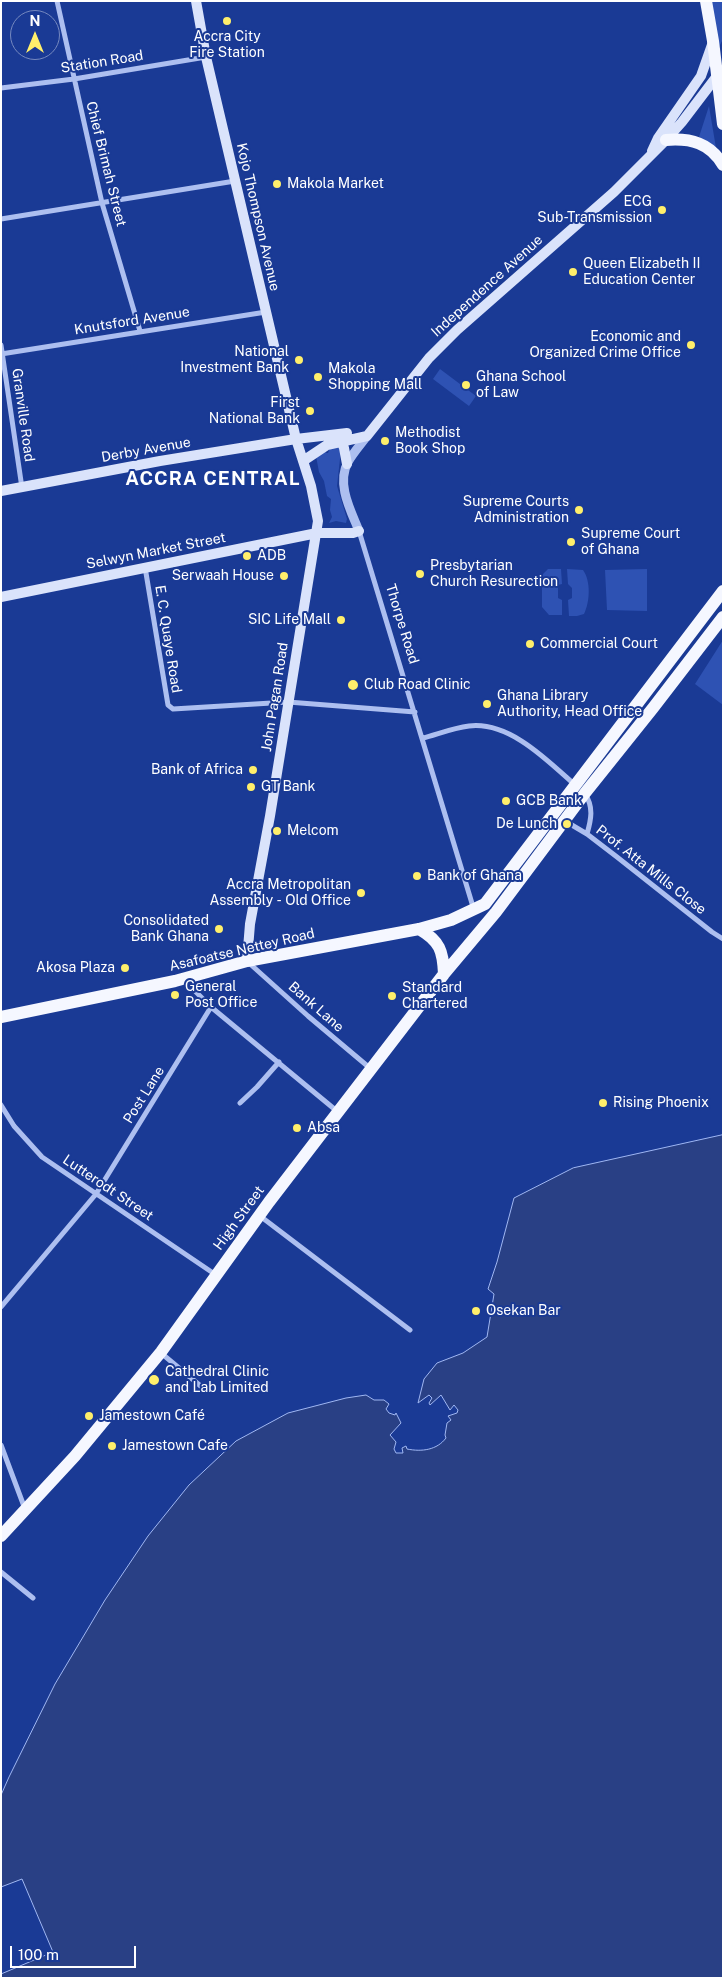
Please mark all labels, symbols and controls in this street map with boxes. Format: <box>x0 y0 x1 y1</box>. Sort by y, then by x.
north arrow <box>10 10 60 60</box>
text: N <box>30 13 40 29</box>
marker: Accra City Fire Station <box>221 15 233 27</box>
place label: Accra City Fire Station <box>189 29 265 62</box>
street label: Station Road <box>59 47 145 77</box>
street label: Chief Brimah Street <box>82 100 130 228</box>
street label: Kojo Thompson Avenue <box>233 141 283 293</box>
place label: Makola Market <box>287 176 384 192</box>
marker: Makola Market <box>271 178 283 190</box>
place label: ECG Sub-Transmission <box>537 194 652 226</box>
marker: ECG Sub-Transmission <box>656 204 668 216</box>
street label: Independence Avenue <box>428 232 546 340</box>
place label: Queen Elizabeth II Education Center <box>583 256 700 288</box>
marker: Queen Elizabeth II Education Center <box>567 266 579 278</box>
street label: Knutsford Avenue <box>73 304 191 338</box>
place label: Economic and Organized Crime Office <box>529 329 681 362</box>
marker: Economic and Organized Crime Office <box>685 339 697 351</box>
place label: National Investment Bank <box>180 344 289 377</box>
marker: National Investment Bank <box>293 354 305 366</box>
place label: Makola Shopping Mall <box>328 361 422 394</box>
street label: Granville Road <box>8 367 38 463</box>
place label: Ghana School of Law <box>476 369 566 402</box>
marker: Makola Shopping Mall <box>312 371 324 383</box>
marker: Ghana School of Law <box>460 379 472 391</box>
place label: First National Bank <box>209 395 300 428</box>
marker: First National Bank <box>304 405 316 417</box>
place label: Methodist Book Shop <box>395 425 465 458</box>
street label: Derby Avenue <box>100 434 192 466</box>
marker: Methodist Book Shop <box>379 435 391 447</box>
district label: ACCRA CENTRAL <box>124 468 302 490</box>
place label: Supreme Courts Administration <box>463 494 569 526</box>
marker: Supreme Courts Administration <box>573 504 585 516</box>
place label: Supreme Court of Ghana <box>581 526 680 558</box>
street label: Selwyn Market Street <box>85 529 227 573</box>
marker: Supreme Court of Ghana <box>565 536 577 548</box>
place label: ADB <box>257 548 286 564</box>
marker: ADB <box>241 550 253 562</box>
place label: Presbytarian Church Resurection <box>430 558 558 590</box>
place label: Serwaah House <box>172 568 274 584</box>
marker: Presbytarian Church Resurection <box>414 568 426 580</box>
marker: Serwaah House <box>278 570 290 582</box>
street label: Thorpe Road <box>382 582 422 666</box>
street label: E. C. Quaye Road <box>151 584 185 694</box>
place label: SIC Life Mall <box>248 612 331 628</box>
marker: SIC Life Mall <box>335 614 347 626</box>
place label: Commercial Court <box>540 636 658 652</box>
marker: Commercial Court <box>524 638 536 650</box>
street label: John Pagan Road <box>258 641 292 753</box>
place label: Club Road Clinic <box>364 677 471 693</box>
marker: Club Road Clinic <box>346 678 360 692</box>
place label: Ghana Library Authority, Head Office <box>497 688 642 720</box>
marker: Ghana Library Authority, Head Office <box>481 698 493 710</box>
place label: Bank of Africa <box>151 762 243 778</box>
marker: Bank of Africa <box>247 764 259 776</box>
place label: GT Bank <box>261 779 315 795</box>
marker: GT Bank <box>245 781 257 793</box>
place label: GCB Bank <box>516 793 582 809</box>
marker: GCB Bank <box>500 795 512 807</box>
place label: De Lunch <box>496 816 557 832</box>
marker: De Lunch <box>561 818 573 830</box>
street label: Prof. Atta Mills Close <box>593 822 709 918</box>
place label: Melcom <box>287 823 339 839</box>
marker: Melcom <box>271 825 283 837</box>
place label: Bank of Ghana <box>427 868 522 884</box>
marker: Bank of Ghana <box>411 870 423 882</box>
place label: Accra Metropolitan Assembly - Old Office <box>209 877 351 910</box>
marker: Accra Metropolitan Assembly - Old Office <box>355 887 367 899</box>
place label: Consolidated Bank Ghana <box>123 913 209 946</box>
marker: Consolidated Bank Ghana <box>213 923 225 935</box>
street label: Asafoatse Nettey Road <box>168 925 316 975</box>
place label: Akosa Plaza <box>36 960 115 976</box>
marker: Akosa Plaza <box>119 962 131 974</box>
street label: Bank Lane <box>285 978 347 1036</box>
place label: General Post Office <box>185 979 257 1012</box>
place label: Standard Chartered <box>402 980 468 1012</box>
marker: General Post Office <box>169 989 181 1001</box>
marker: Standard Chartered <box>386 990 398 1002</box>
street label: Post Lane <box>120 1063 168 1127</box>
place label: Rising Phoenix <box>613 1095 709 1111</box>
marker: Rising Phoenix <box>597 1097 609 1109</box>
place label: Absa <box>307 1120 340 1136</box>
marker: Absa <box>291 1122 303 1134</box>
street label: Lutterodt Street <box>60 1152 156 1224</box>
street label: High Street <box>210 1183 268 1253</box>
place label: Osekan Bar <box>486 1303 561 1319</box>
marker: Osekan Bar <box>470 1305 482 1317</box>
place label: Cathedral Clinic and Lab Limited <box>165 1364 269 1396</box>
marker: Cathedral Clinic and Lab Limited <box>147 1373 161 1387</box>
place label: Jamestown Café <box>99 1408 205 1424</box>
marker: Jamestown Café <box>83 1410 95 1422</box>
place label: Jamestown Cafe <box>122 1438 228 1454</box>
marker: Jamestown Cafe <box>106 1440 118 1452</box>
scale bar <box>12 1936 139 1968</box>
text: 100 m <box>18 1946 59 1963</box>

